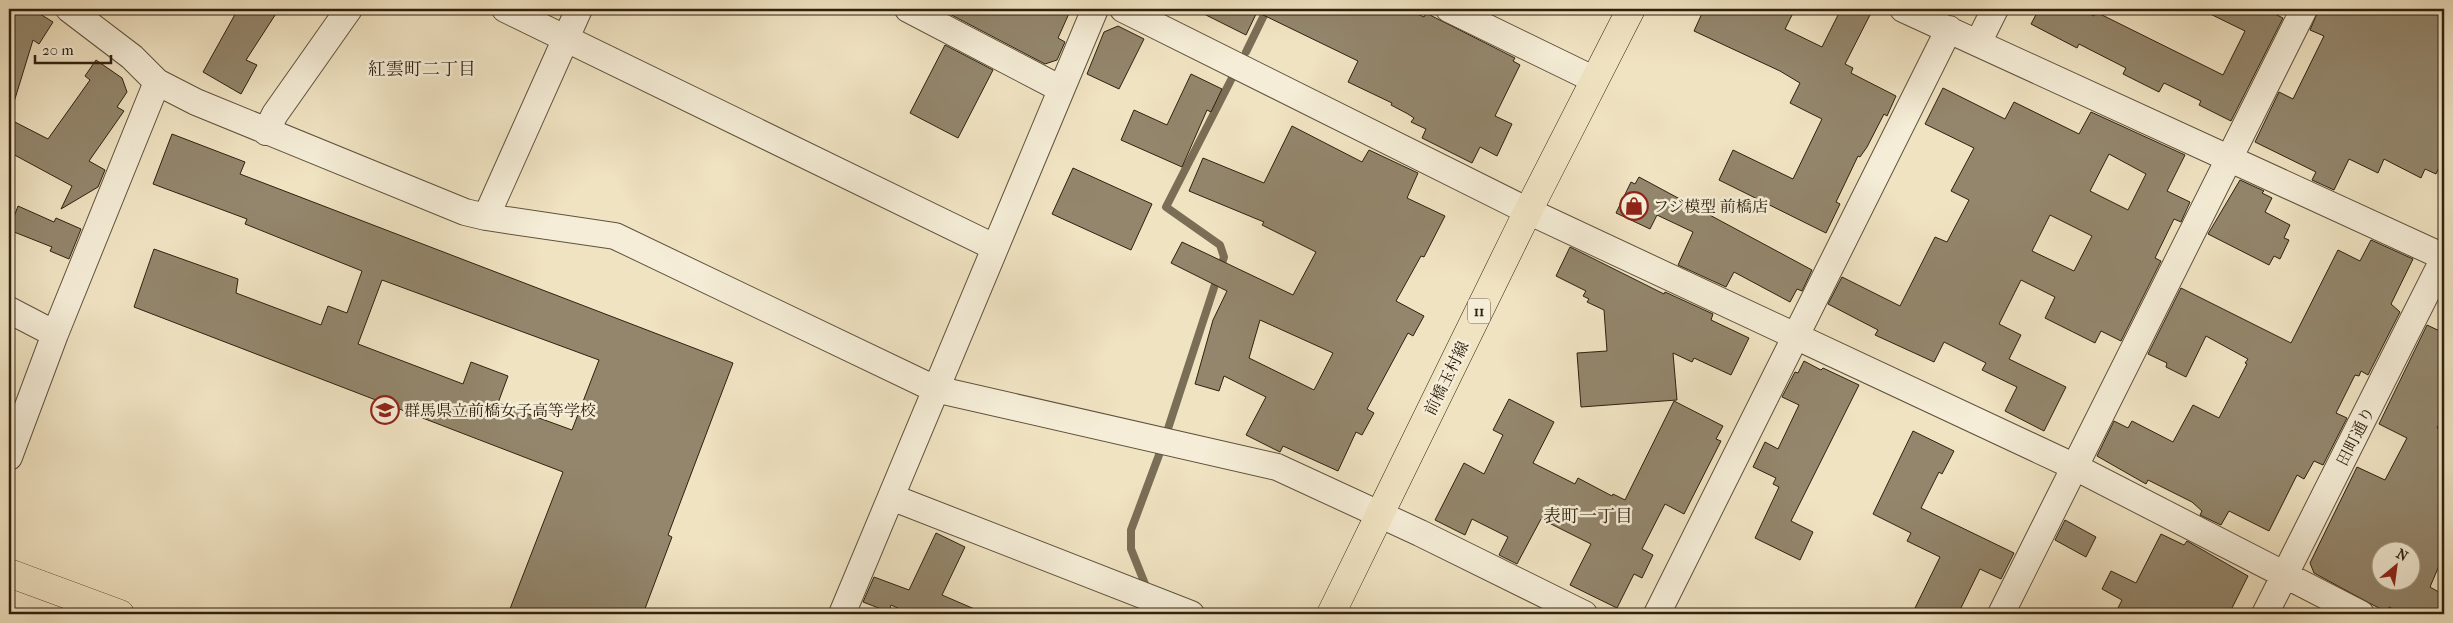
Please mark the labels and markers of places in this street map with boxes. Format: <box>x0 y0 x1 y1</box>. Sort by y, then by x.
shop icon: フジ模型 前橋店 <box>1619 191 1649 221</box>
place label: フジ模型 前橋店 <box>1653 197 1768 216</box>
school or university icon: 群馬県立前橋女子高等学校 <box>370 395 400 425</box>
place label: 群馬県立前橋女子高等学校 <box>404 401 596 420</box>

